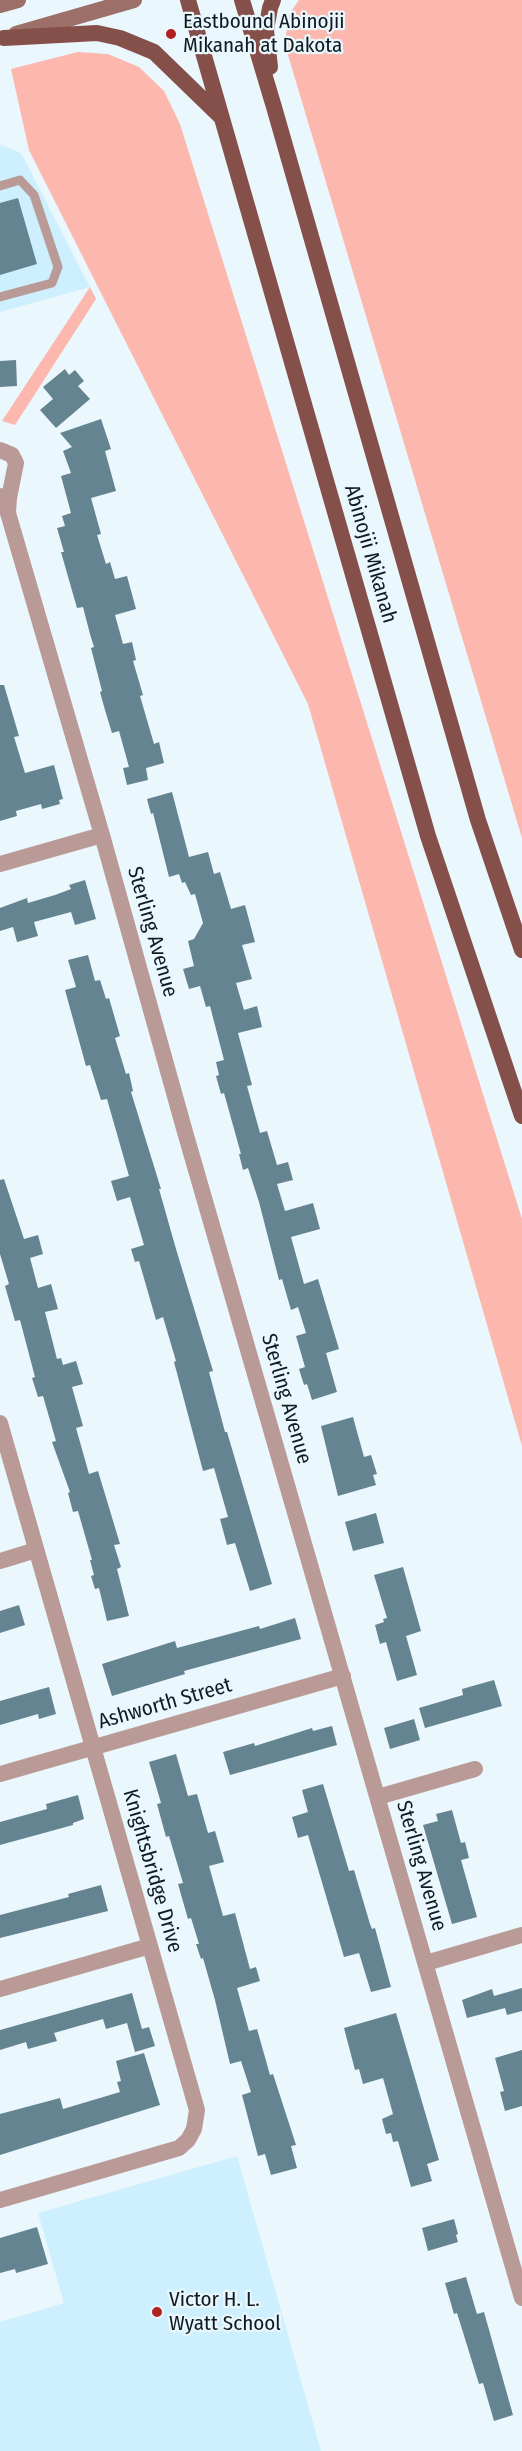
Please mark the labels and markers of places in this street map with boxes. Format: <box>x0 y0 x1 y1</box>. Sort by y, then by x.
place label: Eastbound Abinojii Mikanah at Dakota <box>183 9 345 59</box>
marker: Eastbound Abinojii Mikanah at Dakota <box>164 27 178 41</box>
place label: Victor H. L. Wyatt School <box>169 2287 281 2337</box>
marker: Victor H. L. Wyatt School <box>150 2305 164 2319</box>

